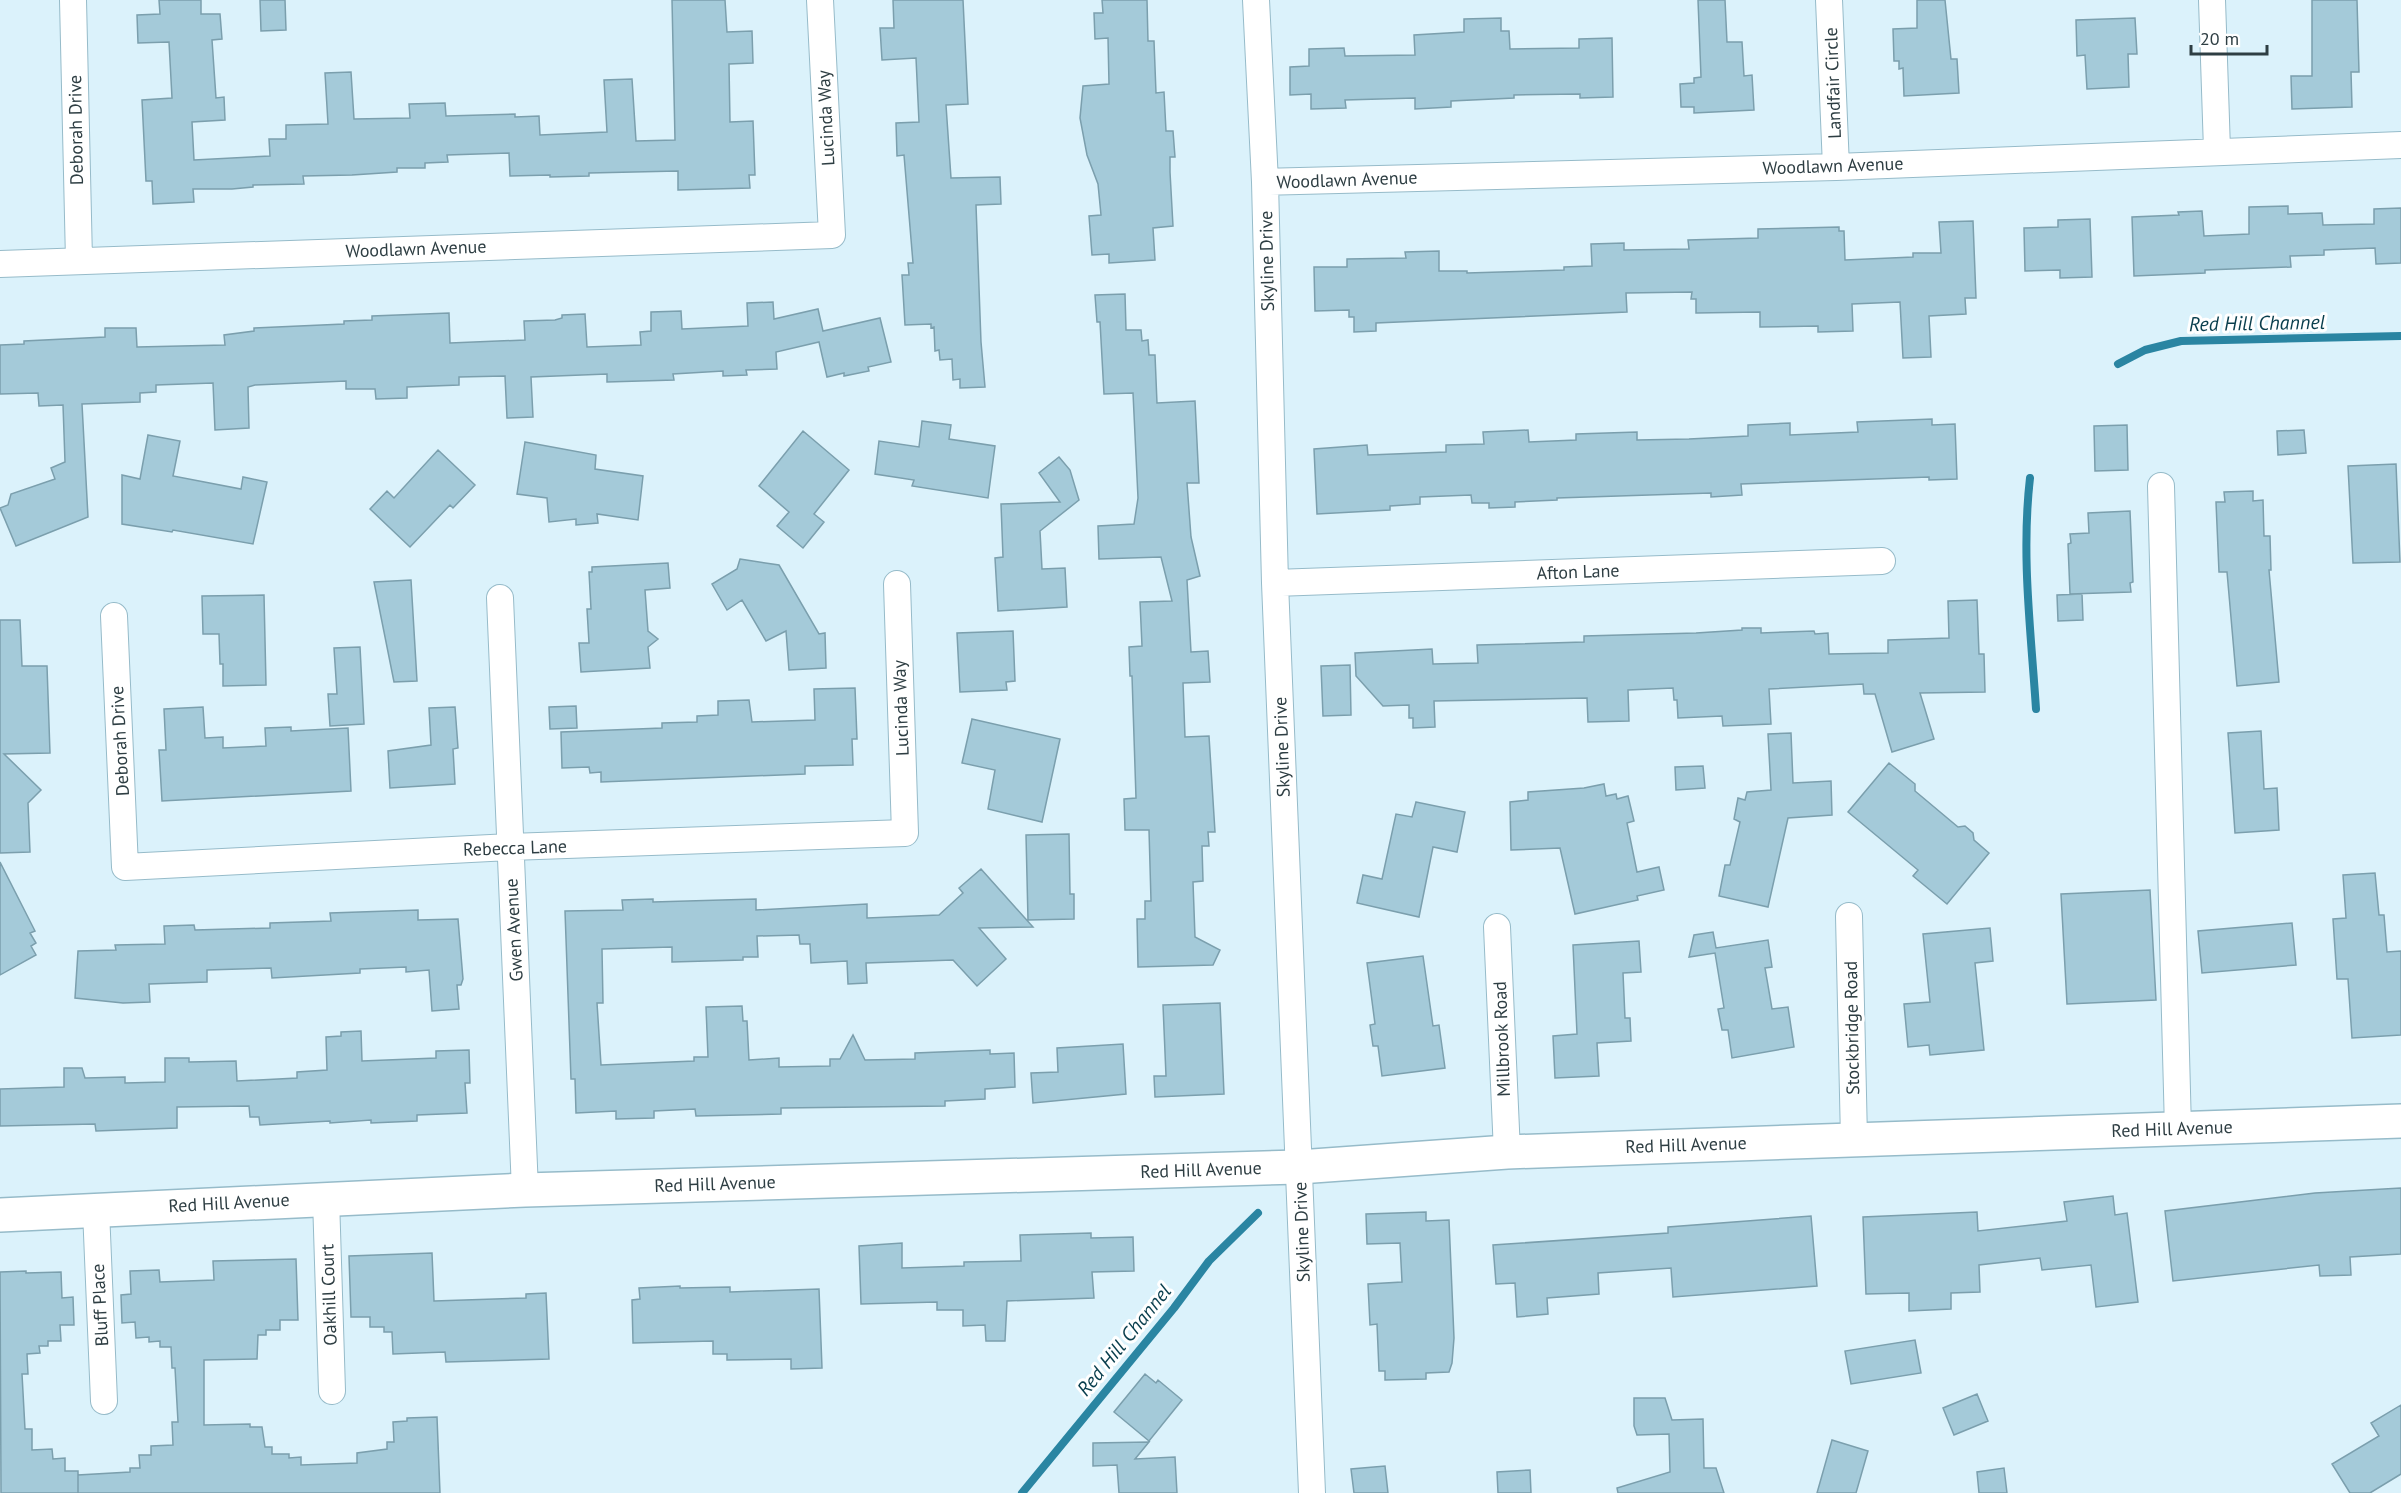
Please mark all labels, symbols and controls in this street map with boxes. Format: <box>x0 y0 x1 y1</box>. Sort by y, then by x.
scale bar <box>2191 18 2268 56</box>
street label: Landfair Circle <box>1819 27 1846 139</box>
text: 20 m <box>2200 27 2239 50</box>
street label: Lucinda Way <box>811 69 839 167</box>
street label: Deborah Drive <box>63 75 88 185</box>
street label: Woodlawn Avenue <box>1762 152 1904 179</box>
street label: Woodlawn Avenue <box>1276 166 1418 193</box>
street label: Skyline Drive <box>1254 210 1279 312</box>
street label: Woodlawn Avenue <box>345 235 487 262</box>
water label: Red Hill Channel <box>2189 309 2326 337</box>
street label: Afton Lane <box>1536 559 1620 584</box>
street label: Lucinda Way <box>887 659 914 756</box>
street label: Deborah Drive <box>105 685 134 797</box>
street label: Skyline Drive <box>1268 696 1295 798</box>
street label: Rebecca Lane <box>463 834 567 861</box>
street label: Gwen Avenue <box>499 878 528 982</box>
street label: Stockbridge Road <box>1839 961 1864 1095</box>
street label: Millbrook Road <box>1488 981 1515 1097</box>
street label: Red Hill Avenue <box>2111 1115 2233 1142</box>
street label: Red Hill Avenue <box>1625 1131 1747 1158</box>
street label: Red Hill Avenue <box>1140 1156 1262 1183</box>
street label: Red Hill Avenue <box>654 1170 776 1197</box>
street label: Skyline Drive <box>1288 1181 1315 1283</box>
street label: Red Hill Avenue <box>168 1188 290 1217</box>
street label: Oakhill Court <box>315 1244 342 1346</box>
street label: Bluff Place <box>86 1263 113 1347</box>
water label: Red Hill Channel <box>1071 1278 1177 1401</box>

